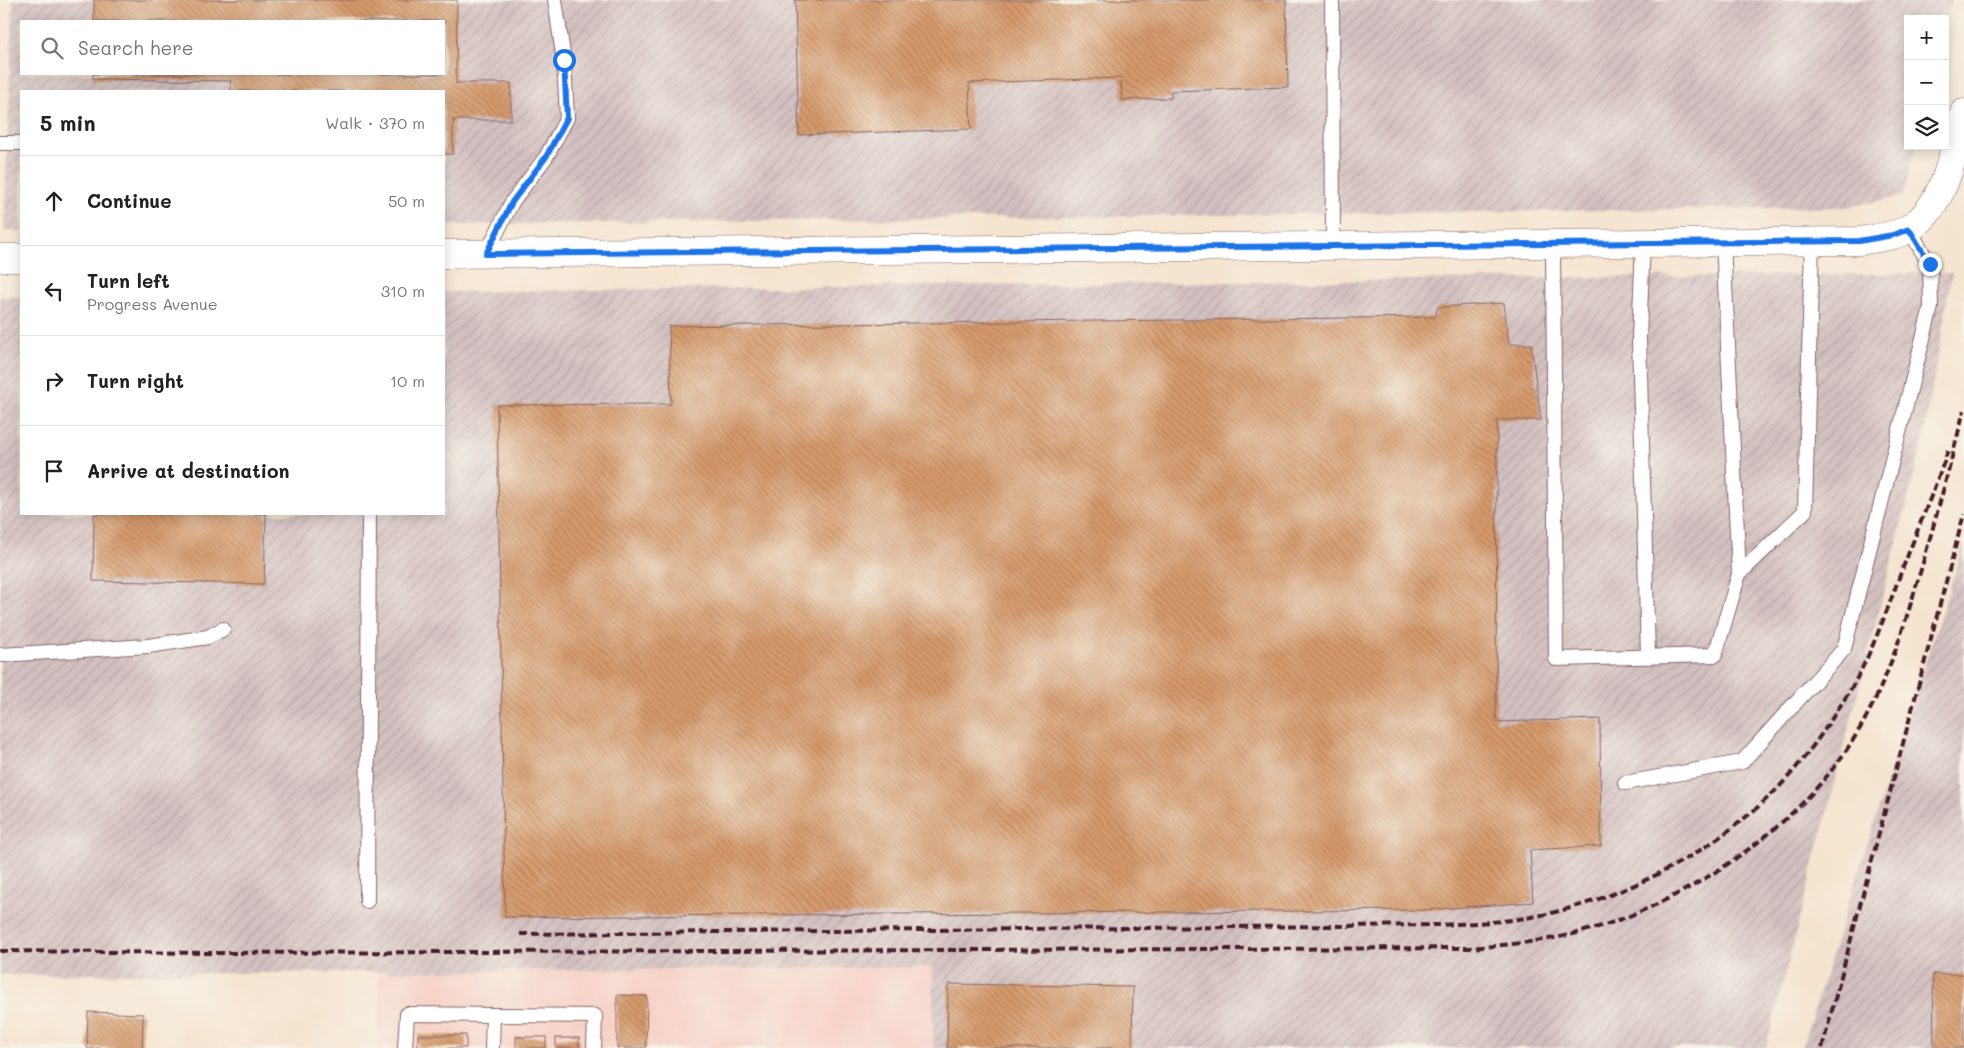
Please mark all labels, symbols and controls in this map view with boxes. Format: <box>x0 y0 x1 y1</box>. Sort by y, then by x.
map controls <box>1904 15 1949 150</box>
button: + <box>1904 15 1949 60</box>
search box <box>20 20 445 75</box>
icon: search <box>38 34 66 62</box>
text: Search here <box>78 35 194 60</box>
route start <box>553 49 576 72</box>
button: − <box>1904 60 1949 105</box>
button: layers <box>1904 105 1949 150</box>
text: 5 min <box>40 109 96 136</box>
text: Walk · 370 m <box>325 112 425 133</box>
icon: ahead <box>40 187 68 215</box>
text: Continue <box>87 188 172 213</box>
text: 50 m <box>388 190 425 211</box>
route end <box>1919 253 1942 276</box>
text: Turn left <box>87 268 170 293</box>
icon: left <box>40 277 68 305</box>
text: 310 m <box>381 280 425 301</box>
text: Progress Avenue <box>87 293 218 314</box>
icon: right <box>40 367 68 395</box>
text: Turn right <box>87 368 184 393</box>
text: 10 m <box>390 370 425 391</box>
icon: arrive <box>40 457 68 485</box>
text: Arrive at destination <box>87 458 290 483</box>

